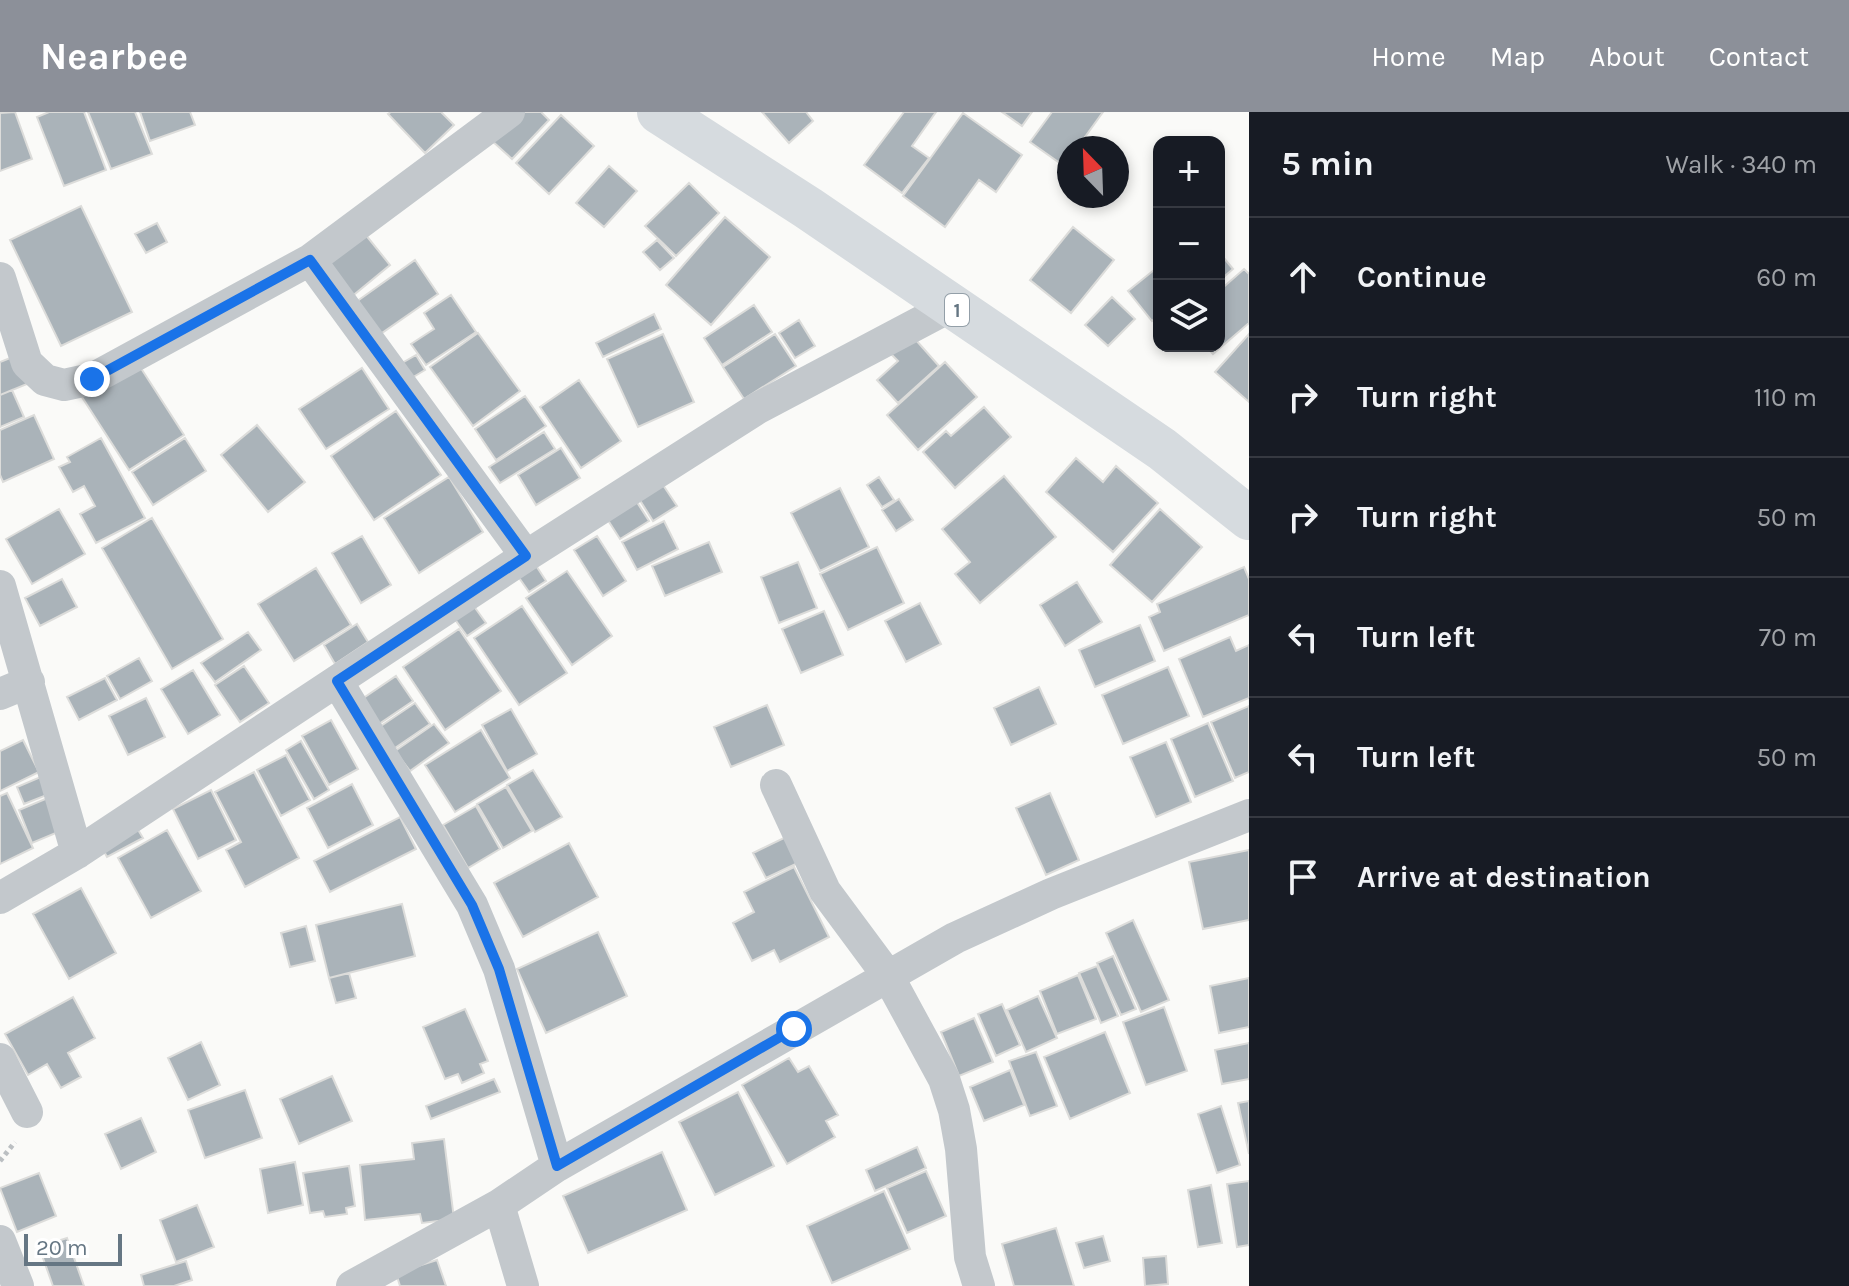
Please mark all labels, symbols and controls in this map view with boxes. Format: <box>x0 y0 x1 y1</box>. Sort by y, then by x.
text: Nearbee <box>40 34 188 79</box>
text: Home <box>1371 40 1446 73</box>
text: Map <box>1490 40 1545 73</box>
text: About <box>1589 40 1665 73</box>
text: Contact <box>1709 40 1809 73</box>
north arrow <box>1057 136 1129 208</box>
map controls <box>1153 136 1225 352</box>
button: + <box>1153 136 1225 208</box>
text: 5 min <box>1281 144 1374 184</box>
text: Walk · 340 m <box>1666 149 1817 180</box>
button: − <box>1153 208 1225 280</box>
icon: ahead <box>1281 255 1325 299</box>
text: Continue <box>1357 259 1487 295</box>
text: 60 m <box>1756 262 1817 293</box>
button: layers <box>1153 280 1225 352</box>
road number: 1 <box>945 294 969 326</box>
route end <box>74 361 110 397</box>
icon: right <box>1281 375 1325 419</box>
text: Turn right <box>1357 379 1497 415</box>
text: 110 m <box>1754 382 1817 413</box>
icon: right <box>1281 495 1325 539</box>
text: Turn right <box>1357 499 1497 535</box>
text: 50 m <box>1756 502 1817 533</box>
icon: left <box>1281 615 1325 659</box>
text: Turn left <box>1357 619 1475 655</box>
text: 70 m <box>1759 622 1817 653</box>
icon: left <box>1281 735 1325 779</box>
text: Turn left <box>1357 739 1475 775</box>
text: 50 m <box>1756 742 1817 773</box>
icon: arrive <box>1281 855 1325 899</box>
text: Arrive at destination <box>1357 859 1651 895</box>
route start <box>776 1011 812 1047</box>
scale bar <box>24 1230 122 1266</box>
text: 20 m <box>36 1235 88 1261</box>

